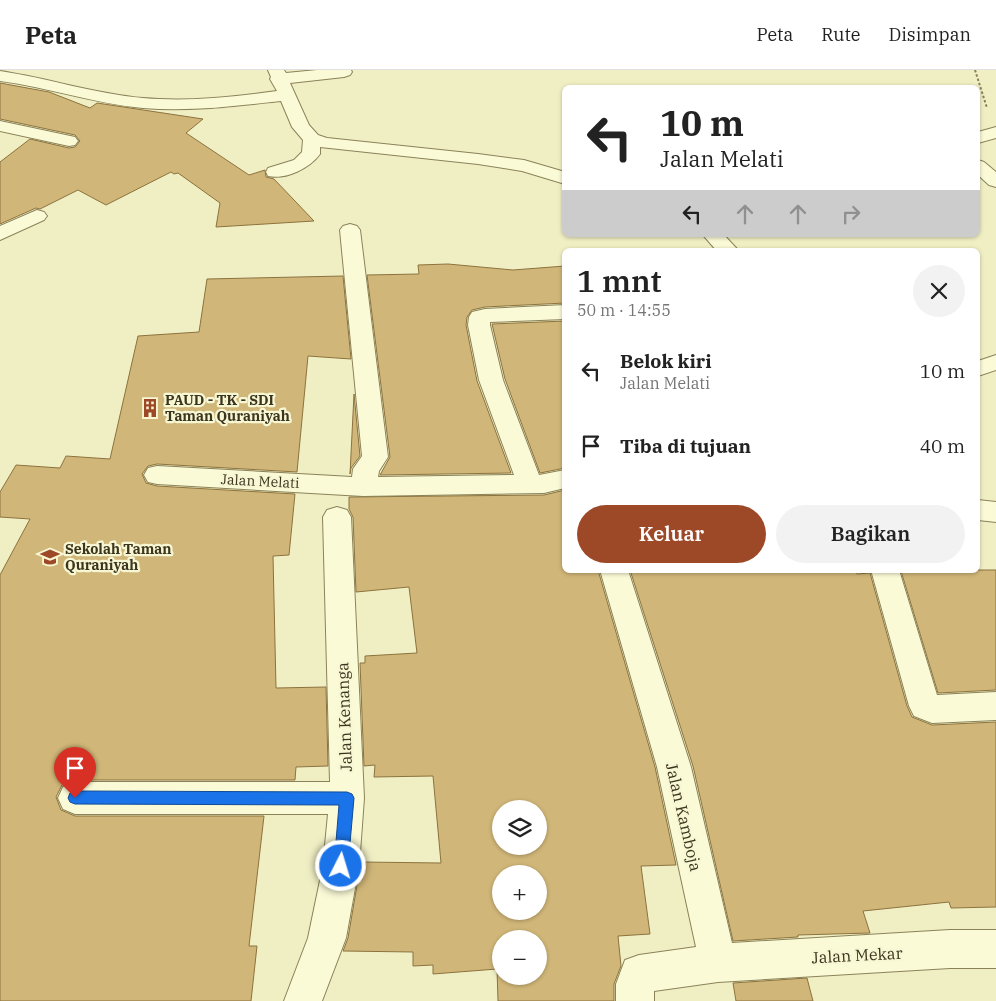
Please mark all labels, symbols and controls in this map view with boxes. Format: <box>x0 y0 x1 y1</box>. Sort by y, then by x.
text: Peta <box>25 19 77 51</box>
text: Peta <box>757 23 793 46</box>
text: Rute <box>821 23 860 46</box>
text: Disimpan <box>888 23 971 46</box>
text: 10 m <box>660 100 744 146</box>
icon: left <box>577 105 642 170</box>
text: Jalan Melati <box>660 144 784 173</box>
icon: left <box>678 200 706 228</box>
icon: ahead <box>731 200 759 228</box>
icon: ahead <box>784 200 812 228</box>
icon: right <box>837 200 865 228</box>
text: 1 mnt <box>577 261 662 300</box>
button: close <box>913 265 965 317</box>
text: 50 m · 14:55 <box>577 300 671 320</box>
text: Belok kiri <box>620 349 712 373</box>
icon: left <box>577 357 605 385</box>
text: 10 m <box>920 359 965 383</box>
text: Jalan Melati <box>620 373 710 393</box>
place label: PAUD - TK - SDI Taman Quraniyah <box>165 391 290 425</box>
building icon: PAUD - TK - SDI Taman Quraniyah <box>139 397 161 419</box>
icon: arrive <box>577 432 605 460</box>
text: Tiba di tujuan <box>620 434 751 458</box>
text: 40 m <box>920 434 965 458</box>
street label: Jalan Melati <box>220 470 300 492</box>
button: Keluar <box>577 505 766 563</box>
button: Bagikan <box>776 505 965 563</box>
place label: Sekolah Taman Quraniyah <box>65 540 172 574</box>
school or university icon: Sekolah Taman Quraniyah <box>39 546 61 568</box>
street label: Jalan Kenanga <box>332 662 356 772</box>
pin <box>54 747 96 798</box>
icon: arrive <box>61 754 89 782</box>
street label: Jalan Kamboja <box>662 761 706 873</box>
map controls <box>492 800 547 985</box>
button: layers <box>492 800 547 855</box>
position arrow <box>314 839 366 891</box>
button: + <box>492 865 547 920</box>
button: − <box>492 930 547 985</box>
street label: Jalan Mekar <box>811 943 903 967</box>

